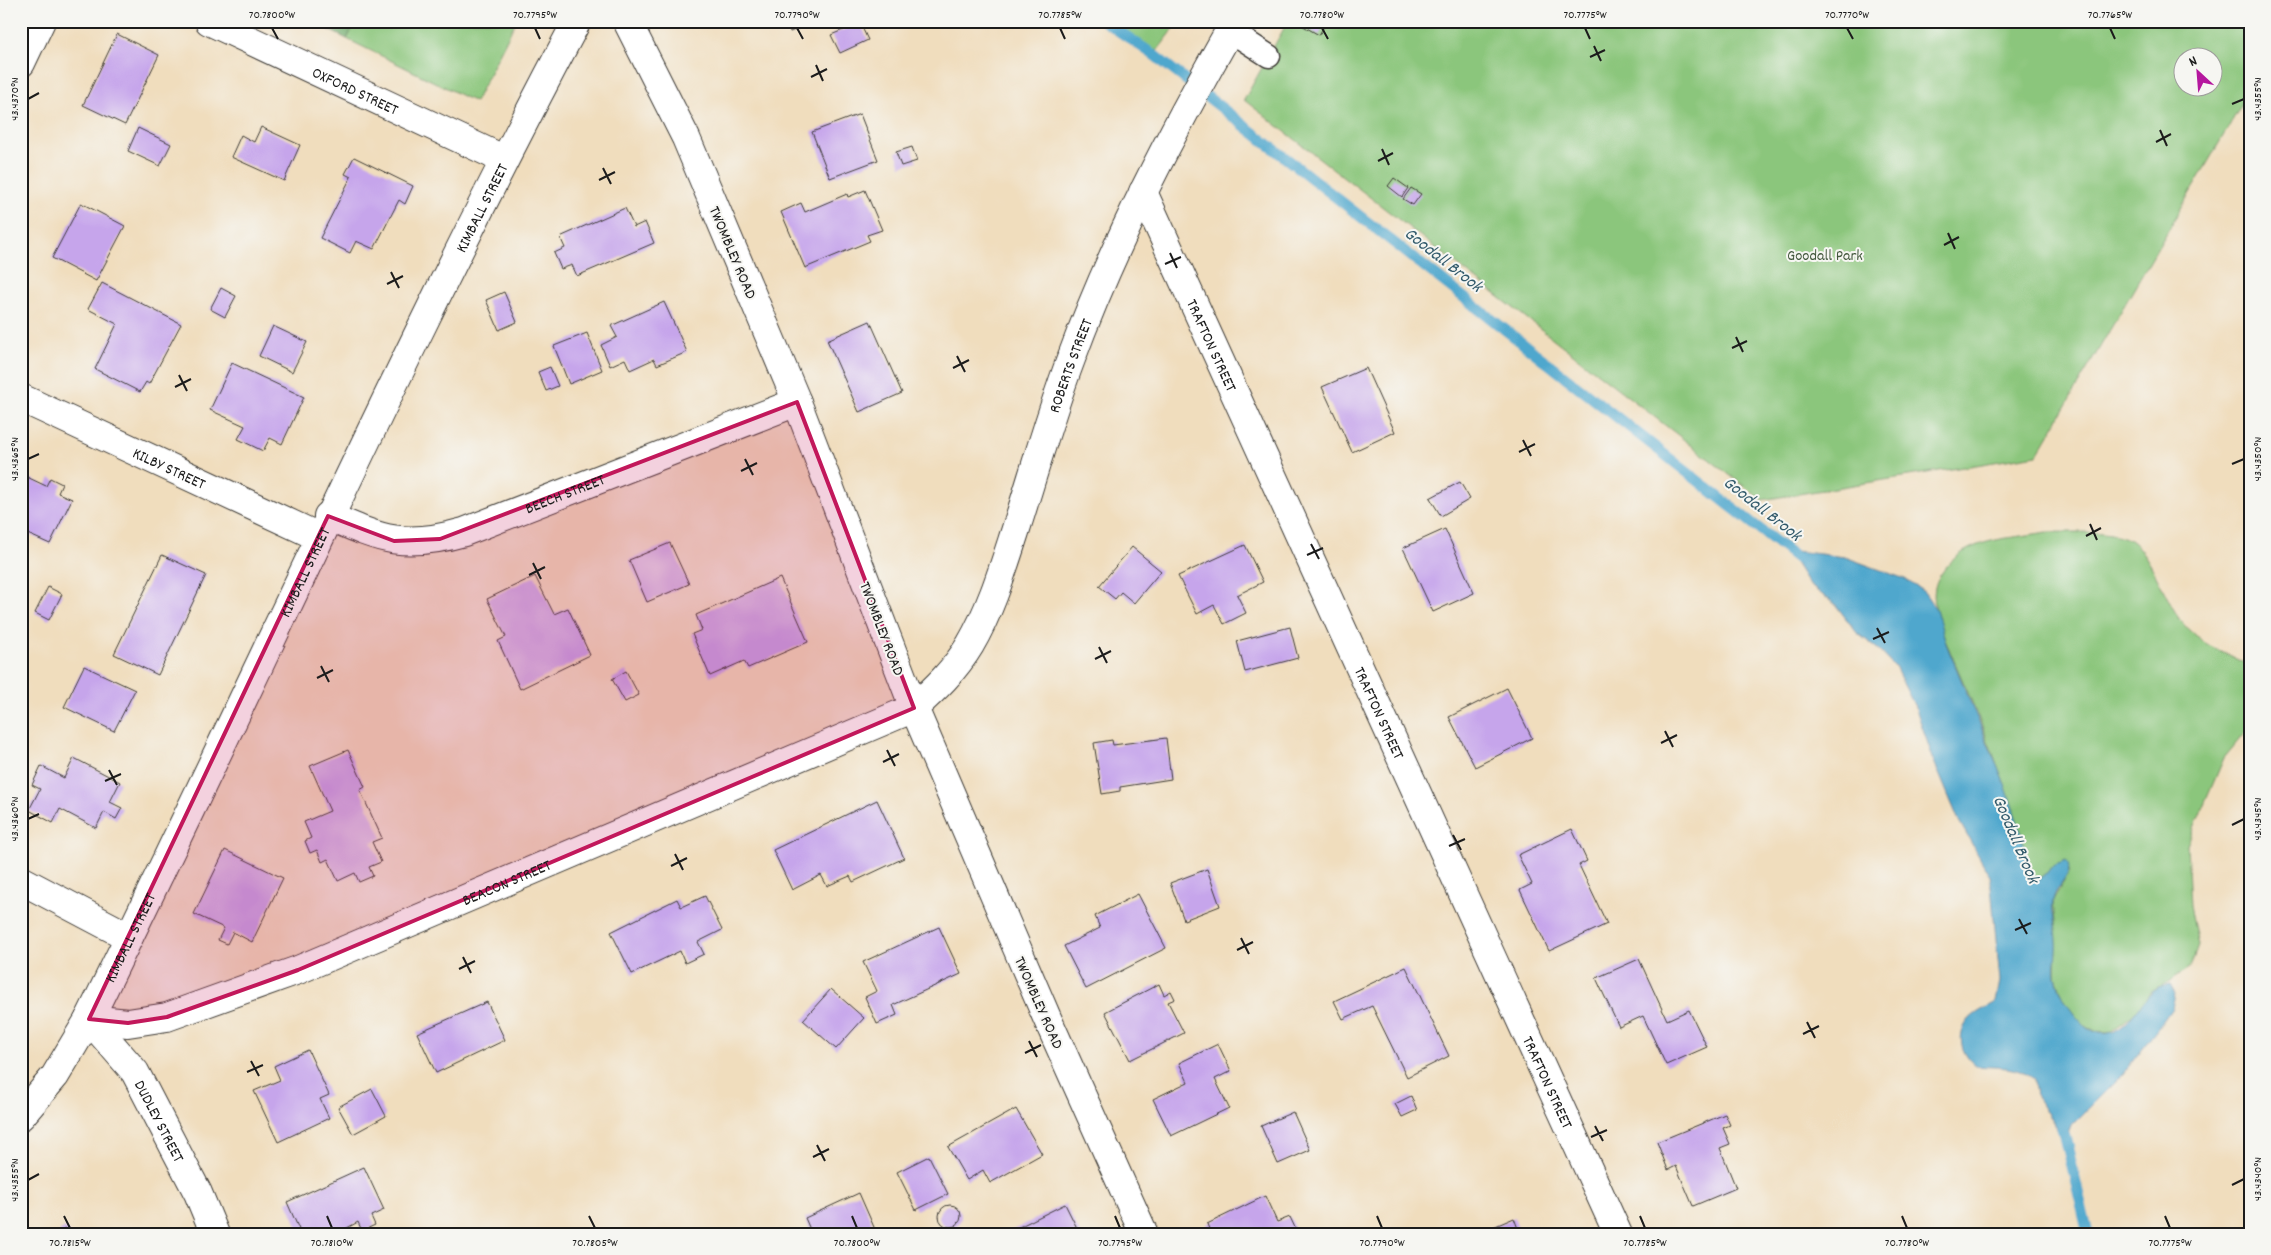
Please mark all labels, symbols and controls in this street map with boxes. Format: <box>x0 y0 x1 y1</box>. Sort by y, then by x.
text: 70.7800°W <box>249 7 295 24</box>
text: 70.7795°W <box>513 7 557 24</box>
text: 70.7790°W <box>774 7 820 24</box>
text: 70.7785°W <box>1038 7 1082 24</box>
text: 70.7780°W <box>1300 7 1344 24</box>
text: 70.7775°W <box>1563 7 1607 24</box>
text: 70.7770°W <box>1825 7 1869 24</box>
text: 70.7765°W <box>2088 7 2132 24</box>
north arrow <box>2174 48 2224 98</box>
text: N <box>2186 52 2201 73</box>
street label: OXFORD STREET <box>308 62 402 123</box>
text: 43.4370°N <box>7 77 24 121</box>
text: 43.4355°N <box>2250 77 2267 121</box>
street label: KIMBALL STREET <box>451 160 515 257</box>
street label: TWOMBLEY ROAD <box>702 203 762 303</box>
water label: Goodall Brook <box>1398 222 1488 301</box>
park label: Goodall Park <box>1787 245 1863 268</box>
street label: TRAFTON STREET <box>1179 296 1242 396</box>
street label: ROBERTS STREET <box>1044 315 1100 416</box>
text: 43.4365°N <box>7 437 24 481</box>
text: 43.4350°N <box>2250 437 2267 481</box>
street label: KILBY STREET <box>128 443 209 497</box>
street label: BEECH STREET <box>522 469 609 521</box>
water label: Goodall Brook <box>1717 471 1807 550</box>
street label: KIMBALL STREET <box>275 524 337 622</box>
street label: TWOMBLEY ROAD <box>852 579 909 679</box>
street label: TRAFTON STREET <box>1347 663 1409 764</box>
water label: Goodall Brook <box>1985 792 2045 889</box>
text: 43.4360°N <box>7 797 24 841</box>
text: 43.4345°N <box>2250 797 2267 840</box>
street label: BEACON STREET <box>459 854 556 913</box>
street label: KIMBALL STREET <box>100 889 163 987</box>
street label: TWOMBLEY ROAD <box>1007 953 1068 1053</box>
street label: TRAFTON STREET <box>1515 1033 1578 1134</box>
street label: DUDLEY STREET <box>127 1077 189 1167</box>
text: 43.4340°N <box>2250 1157 2267 1201</box>
text: 43.4355°N <box>7 1158 24 1202</box>
text: 70.7815°W <box>49 1235 91 1252</box>
text: 70.7810°W <box>311 1235 353 1252</box>
text: 70.7805°W <box>572 1235 618 1252</box>
text: 70.7800°W <box>834 1235 880 1252</box>
text: 70.7795°W <box>1098 1235 1142 1252</box>
text: 70.7790°W <box>1359 1235 1405 1252</box>
text: 70.7785°W <box>1623 1235 1667 1252</box>
text: 70.7780°W <box>1885 1235 1929 1252</box>
text: 70.7775°W <box>2148 1235 2192 1252</box>

